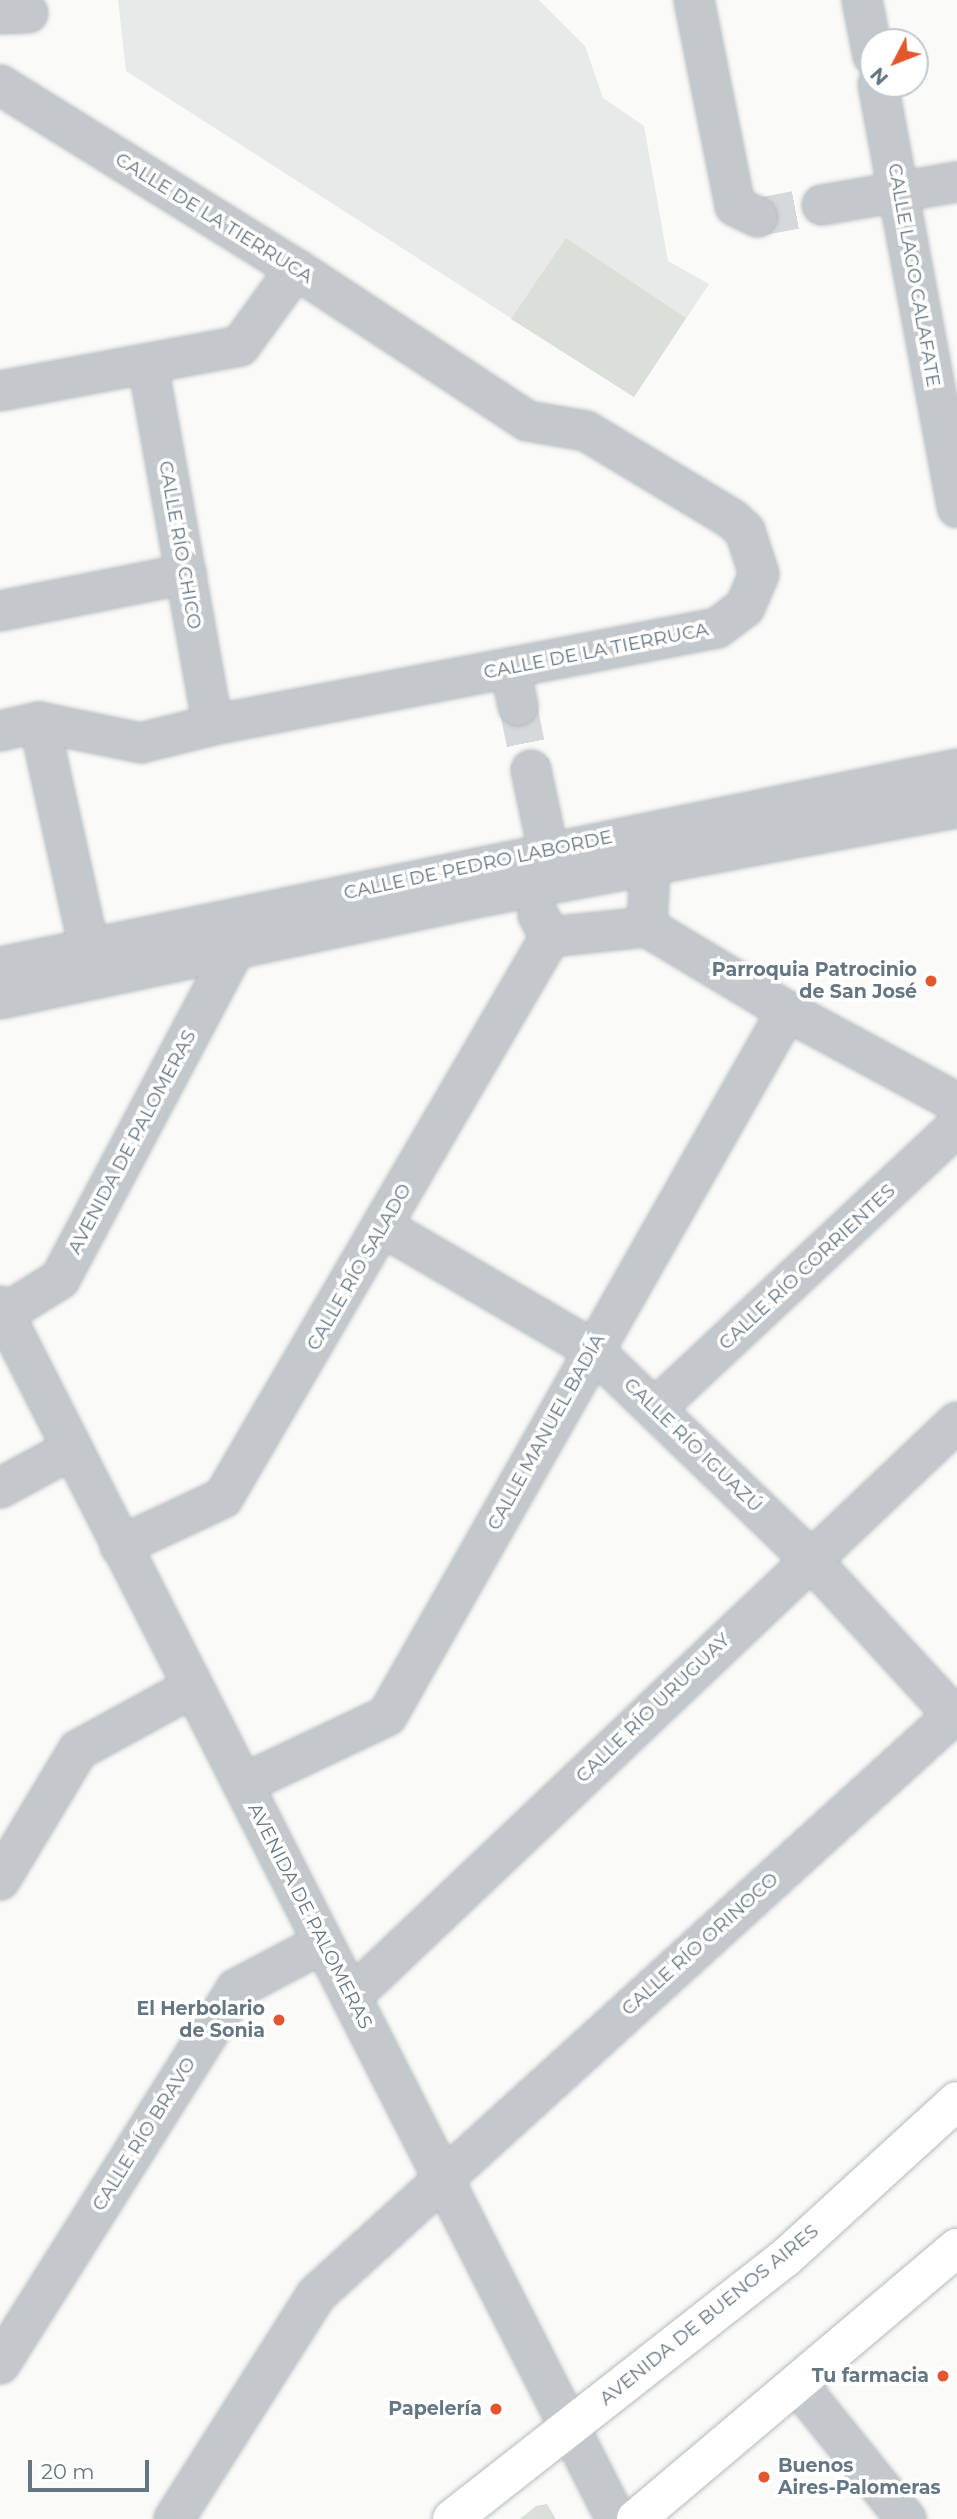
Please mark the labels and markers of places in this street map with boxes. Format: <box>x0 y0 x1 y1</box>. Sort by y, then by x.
place label: Parroquia Patrocinio de San José <box>712 959 917 1003</box>
marker: Parroquia Patrocinio de San José <box>923 973 939 989</box>
place label: El Herbolario de Sonia <box>136 1998 265 2042</box>
marker: El Herbolario de Sonia <box>271 2012 287 2028</box>
place label: Tu farmacia <box>812 2365 929 2387</box>
marker: Tu farmacia <box>935 2368 951 2384</box>
place label: Papelería <box>388 2398 482 2420</box>
marker: Papelería <box>488 2401 504 2417</box>
place label: Buenos Aires-Palomeras <box>778 2455 940 2499</box>
marker: Buenos Aires-Palomeras <box>756 2469 772 2485</box>

